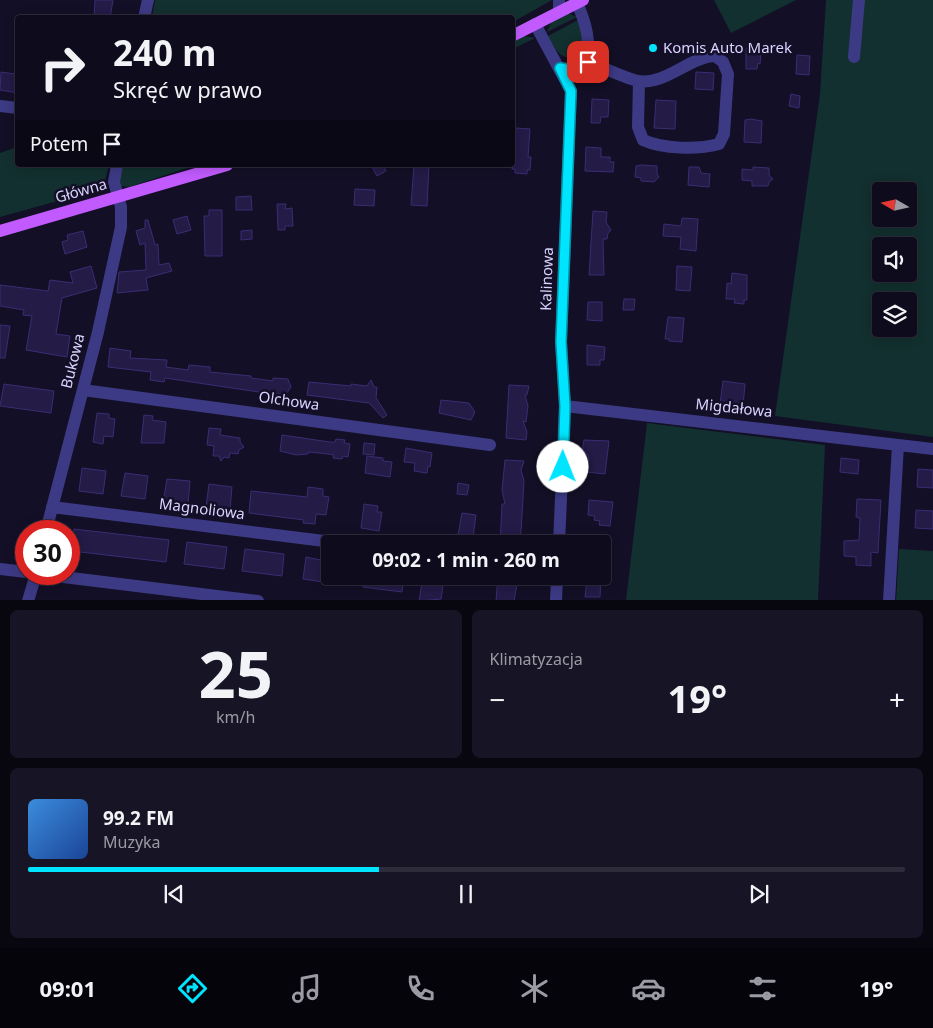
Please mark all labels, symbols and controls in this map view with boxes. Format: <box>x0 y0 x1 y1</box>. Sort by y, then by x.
text: 240 m <box>113 29 216 76</box>
icon: right <box>30 35 95 100</box>
place label: Komis Auto Marek <box>663 37 792 57</box>
pin <box>567 41 609 83</box>
marker: Komis Auto Marek <box>647 42 659 54</box>
icon: arrive <box>574 48 602 76</box>
text: Skręć w prawo <box>113 74 262 104</box>
icon: arrive <box>98 130 126 158</box>
text: Potem <box>30 131 88 157</box>
street label: Główna <box>52 173 109 207</box>
north arrow <box>872 182 918 228</box>
map controls <box>872 182 917 337</box>
button: sound <box>872 237 917 282</box>
street label: Kalinowa <box>535 247 557 311</box>
button: layers <box>872 292 917 337</box>
street label: Bukowa <box>56 331 89 390</box>
street label: Olchowa <box>258 386 321 414</box>
street label: Migdałowa <box>695 393 774 421</box>
position arrow <box>536 440 588 492</box>
street label: Magnoliowa <box>158 493 246 523</box>
speed limit sign: 30 <box>15 520 80 585</box>
text: 09:02 · 1 min · 260 m <box>372 547 560 573</box>
text: 25 <box>199 629 273 717</box>
text: Klimatyzacja <box>490 648 583 670</box>
text: 19° <box>667 672 727 724</box>
text: − <box>490 680 506 718</box>
text: + <box>889 680 905 718</box>
text: km/h <box>216 706 255 728</box>
text: 99.2 FM <box>103 805 174 831</box>
text: Muzyka <box>103 831 161 853</box>
icon: previous <box>160 880 188 908</box>
icon: pause <box>452 880 480 908</box>
icon: next <box>745 880 773 908</box>
icon: directions <box>175 971 210 1006</box>
icon: music <box>289 971 324 1006</box>
icon: phone <box>403 971 438 1006</box>
icon: climate <box>517 971 552 1006</box>
icon: car <box>631 971 666 1006</box>
icon: filters <box>745 971 780 1006</box>
text: 09:01 <box>39 973 96 1003</box>
text: 19° <box>859 973 893 1003</box>

